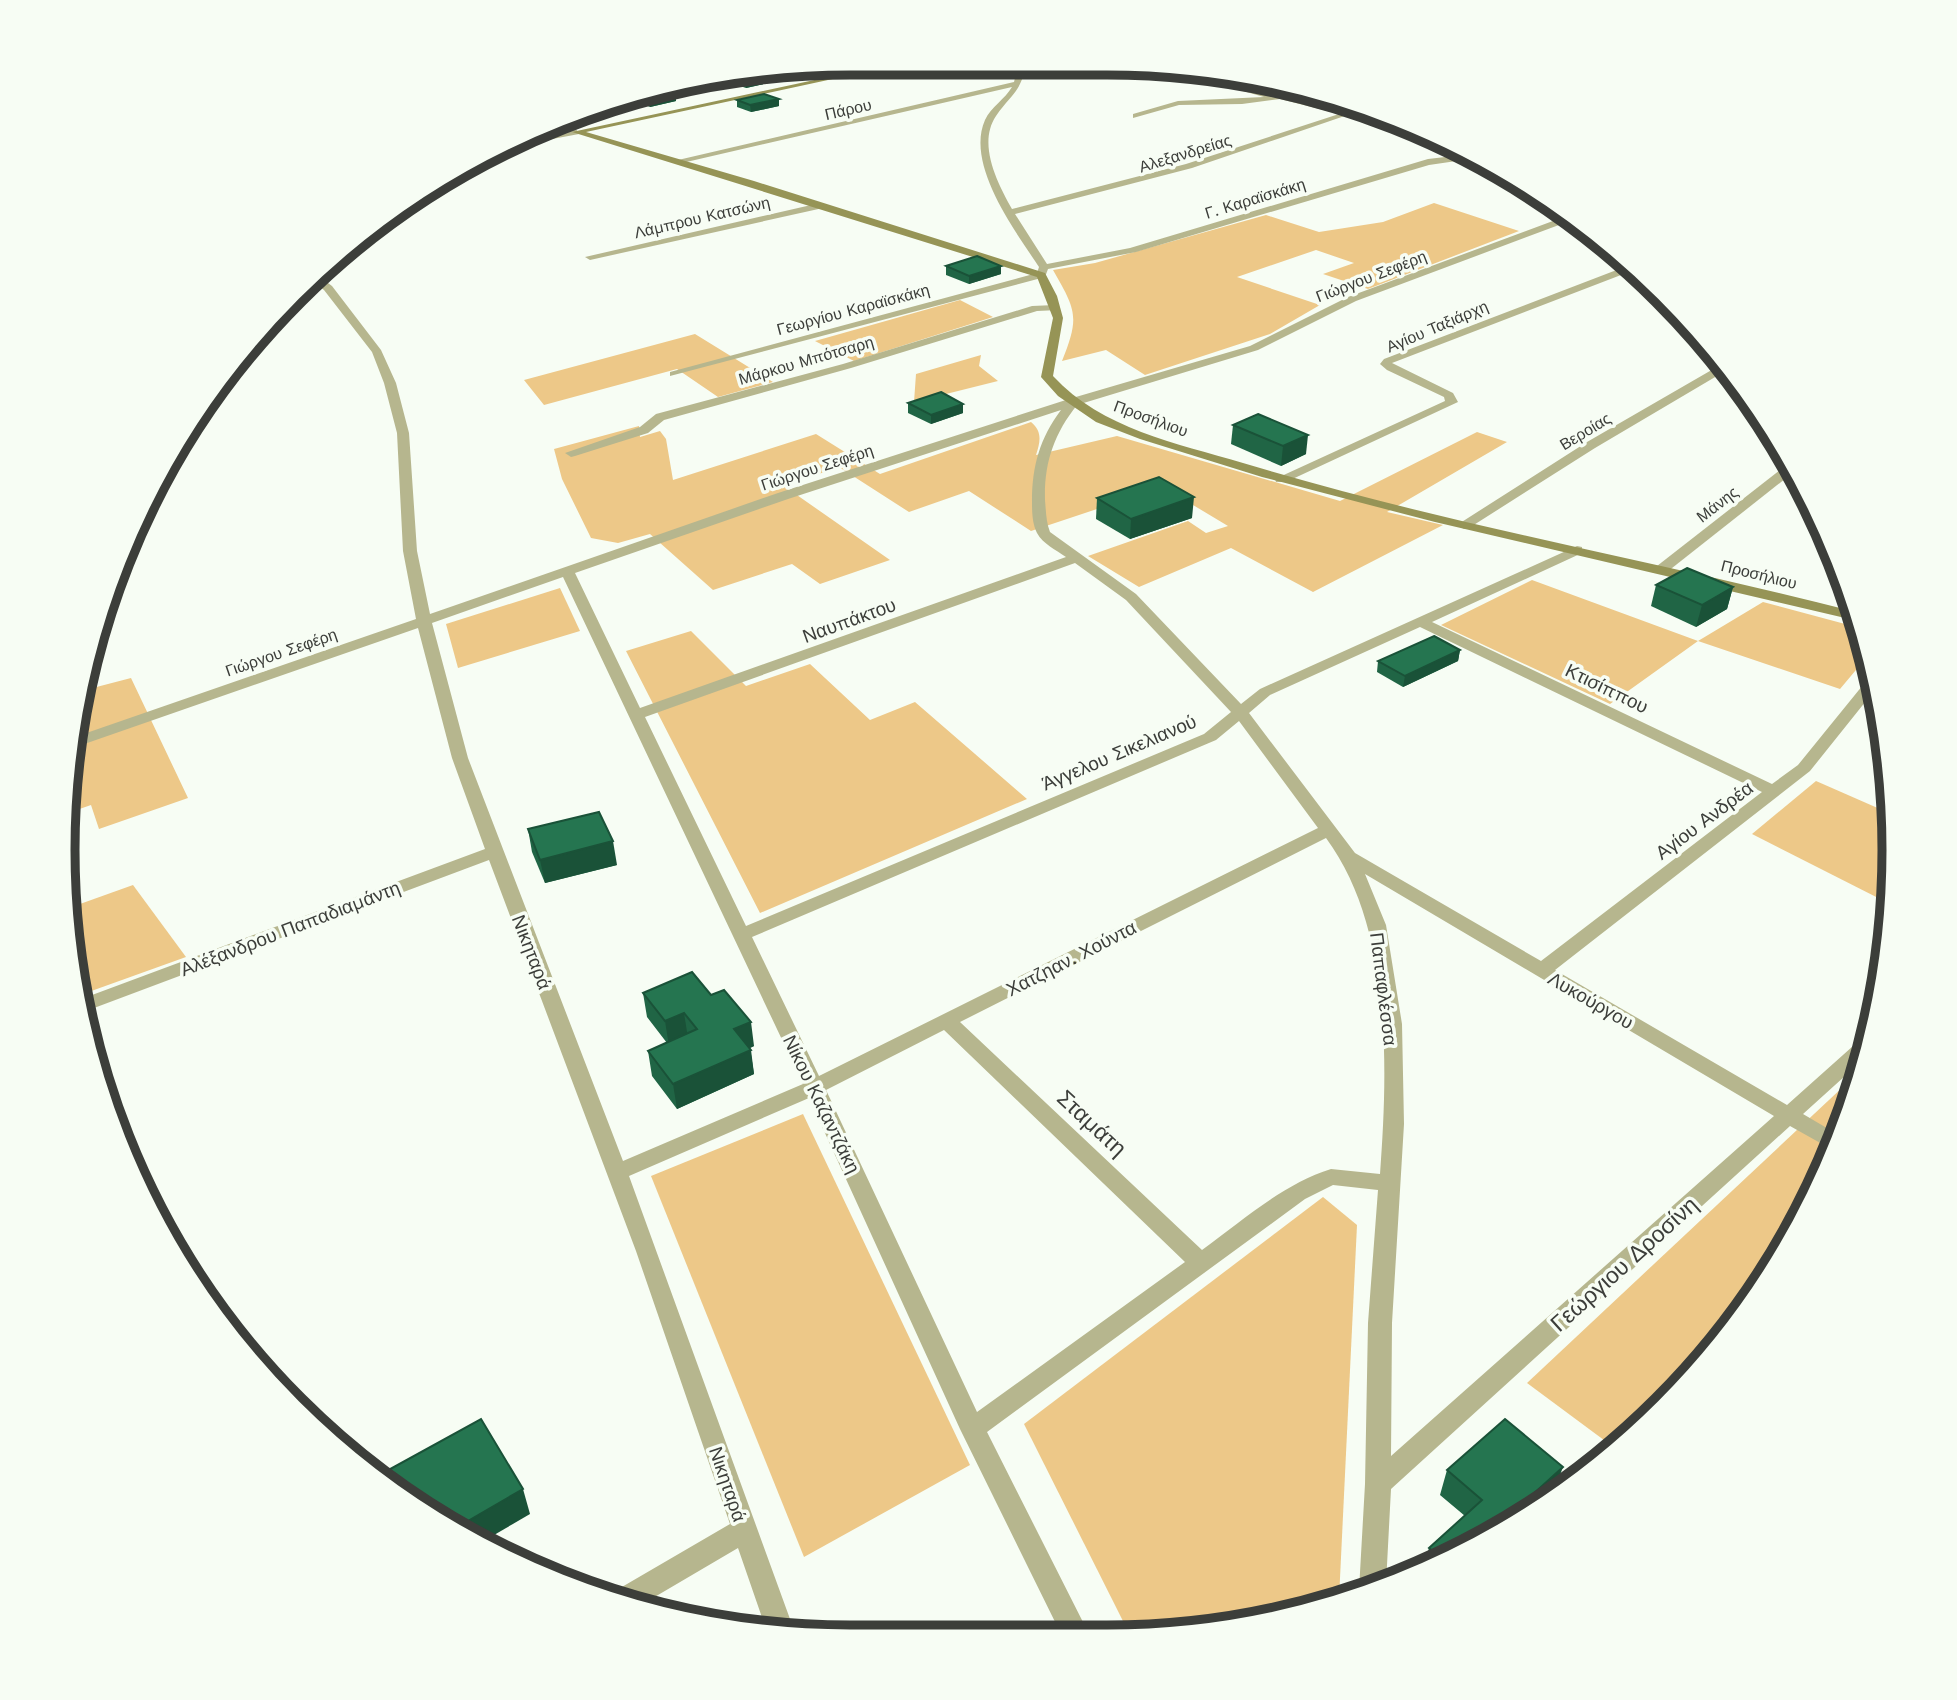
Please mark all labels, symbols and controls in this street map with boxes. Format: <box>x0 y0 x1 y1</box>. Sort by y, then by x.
street label: Πάρου <box>823 95 873 124</box>
street label: Αλεξανδρείας <box>1137 130 1234 177</box>
street label: Γ. Καραϊσκάκη <box>1203 174 1308 223</box>
street label: Λάμπρου Κατσώνη <box>632 193 772 242</box>
street label: Γιώργου Σεφέρη <box>1313 247 1429 306</box>
street label: Γεωργίου Καραϊσκάκη <box>775 280 932 339</box>
street label: Αγίου Ταξιάρχη <box>1383 296 1491 356</box>
street label: Μάρκου Μπότσαρη <box>736 332 876 389</box>
street label: Προσήλιου <box>1111 396 1191 441</box>
street label: Βεροίας <box>1556 409 1615 454</box>
street label: Γιώργου Σεφέρη <box>759 440 876 495</box>
street label: Μάνης <box>1693 482 1742 526</box>
street label: Προσήλιου <box>1719 556 1799 593</box>
street label: Ναυπάκτου <box>799 593 899 648</box>
street label: Γιώργου Σεφέρη <box>223 624 340 680</box>
street label: Κτισίππου <box>1562 659 1652 718</box>
street label: Άγγελου Σικελιανού <box>1039 710 1200 795</box>
street label: Αγίου Ανδρέα <box>1651 776 1758 865</box>
street label: Αλέξανδρου Παπαδιαμάντη <box>177 876 403 981</box>
street label: Νικηταρά <box>507 912 556 993</box>
street label: Χατζηαν. Χούντα <box>1002 916 1140 1001</box>
street label: Παπαφλέσσα <box>1365 931 1402 1047</box>
street label: Λυκούργου <box>1544 967 1637 1034</box>
street label: Νίκου Καζαντζάκη <box>778 1031 865 1177</box>
street label: Σταμάτη <box>1051 1085 1132 1162</box>
street label: Γεώργιου Δροσίνη <box>1545 1191 1703 1338</box>
street label: Νικηταρά <box>704 1444 751 1525</box>

